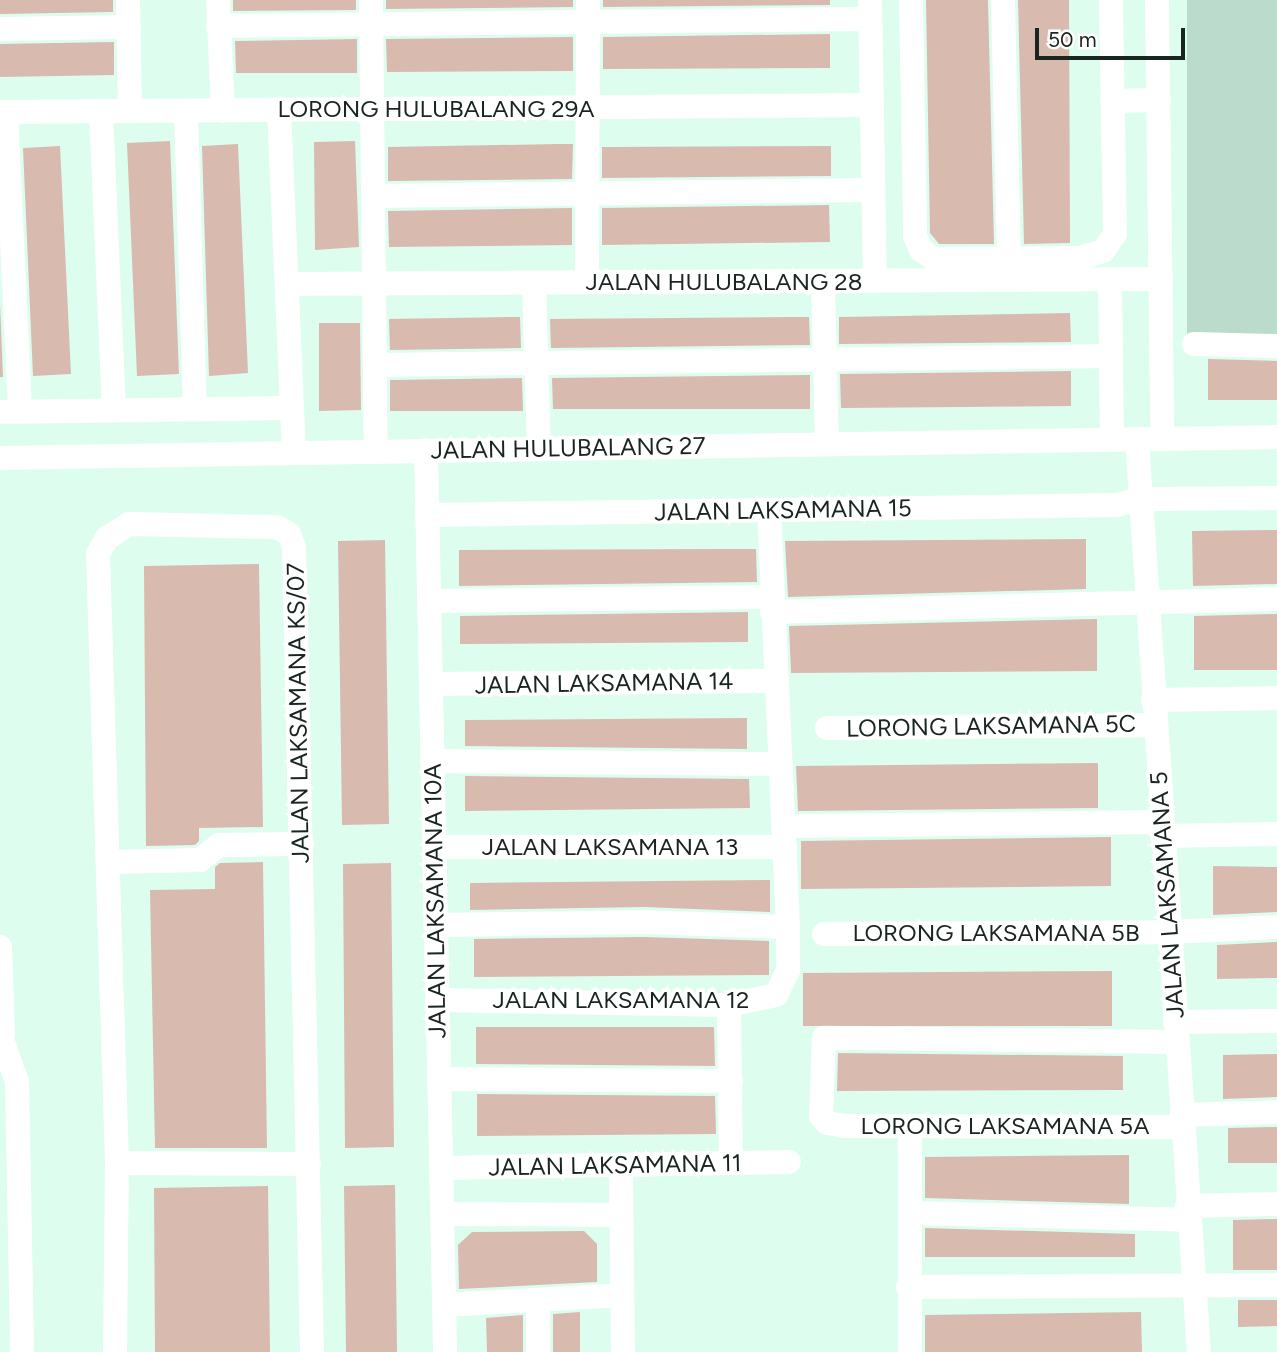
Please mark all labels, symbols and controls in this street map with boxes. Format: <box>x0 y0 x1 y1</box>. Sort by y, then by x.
scale bar <box>1039 14 1190 58</box>
text: 50 m <box>1048 27 1097 52</box>
street label: LORONG HULUBALANG 29A <box>277 95 595 123</box>
street label: JALAN HULUBALANG 28 <box>586 268 862 296</box>
street label: JALAN HULUBALANG 27 <box>430 431 706 465</box>
street label: JALAN LAKSAMANA 15 <box>654 493 912 527</box>
street label: JALAN LAKSAMANA KS/07 <box>281 563 315 863</box>
street label: JALAN LAKSAMANA 14 <box>475 666 733 700</box>
street label: LORONG LAKSAMANA 5C <box>846 709 1136 743</box>
street label: JALAN LAKSAMANA 10A <box>418 763 452 1039</box>
street label: JALAN LAKSAMANA 5 <box>1144 771 1190 1019</box>
street label: JALAN LAKSAMANA 13 <box>482 833 738 861</box>
street label: LORONG LAKSAMANA 5B <box>852 919 1140 947</box>
street label: JALAN LAKSAMANA 12 <box>493 986 749 1014</box>
street label: LORONG LAKSAMANA 5A <box>861 1112 1149 1140</box>
street label: JALAN LAKSAMANA 11 <box>488 1148 742 1182</box>

